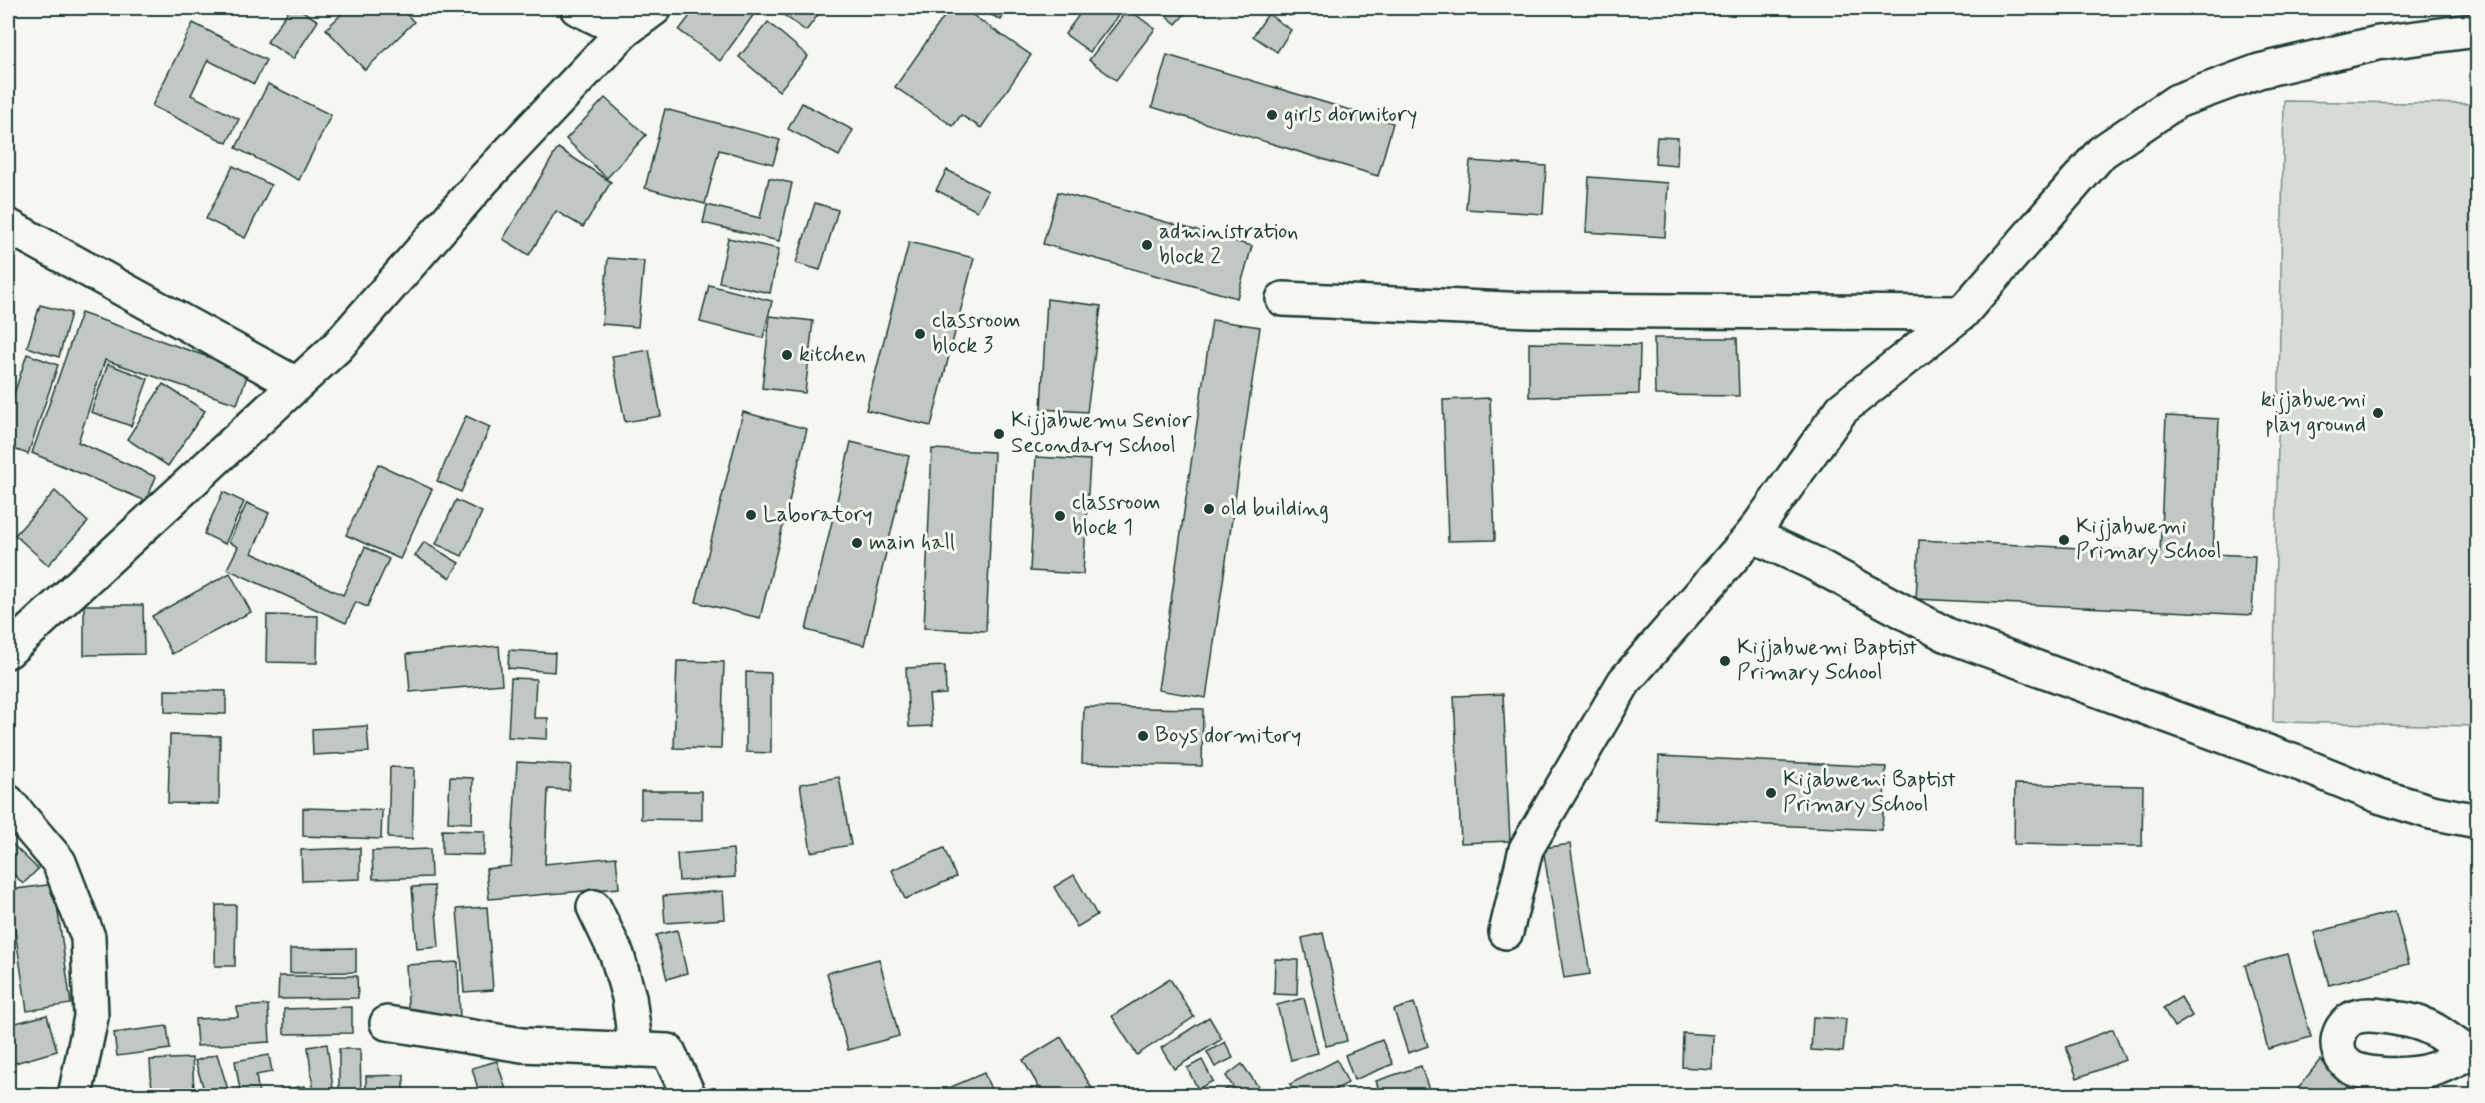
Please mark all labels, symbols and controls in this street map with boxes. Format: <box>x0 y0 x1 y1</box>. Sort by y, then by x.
place label: girls dormitory <box>1284 101 1417 130</box>
marker: girls dormitory <box>1265 108 1279 122</box>
place label: administration block 2 <box>1159 218 1298 271</box>
marker: administration block 2 <box>1140 238 1154 252</box>
place label: classroom block 3 <box>932 307 1020 360</box>
marker: classroom block 3 <box>913 327 927 341</box>
place label: kitchen <box>799 341 866 369</box>
marker: kitchen <box>780 348 794 362</box>
place label: kijjabwemi play ground <box>2261 386 2366 440</box>
marker: kijjabwemi play ground <box>2371 406 2385 420</box>
place label: Kijjabwemu Senior Secondary School <box>1011 407 1192 460</box>
marker: Kijjabwemu Senior Secondary School <box>992 427 1006 441</box>
place label: classroom block 1 <box>1072 489 1160 542</box>
place label: old building <box>1221 495 1329 524</box>
place label: Laboratory <box>763 501 873 529</box>
marker: old building <box>1202 502 1216 516</box>
marker: Laboratory <box>744 508 758 522</box>
marker: classroom block 1 <box>1053 509 1067 523</box>
place label: Kijjabwemi Primary School <box>2076 513 2221 566</box>
place label: main hall <box>869 529 955 557</box>
marker: Kijjabwemi Primary School <box>2057 533 2071 547</box>
marker: main hall <box>850 536 864 550</box>
place label: Kijjabwemi Baptist Primary School <box>1737 634 1917 687</box>
marker: Kijjabwemi Baptist Primary School <box>1718 654 1732 668</box>
place label: Boys dormitory <box>1155 722 1301 750</box>
marker: Boys dormitory <box>1136 729 1150 743</box>
place label: Kijabwemi Baptist Primary School <box>1783 766 1956 819</box>
marker: Kijabwemi Baptist Primary School <box>1764 786 1778 800</box>

